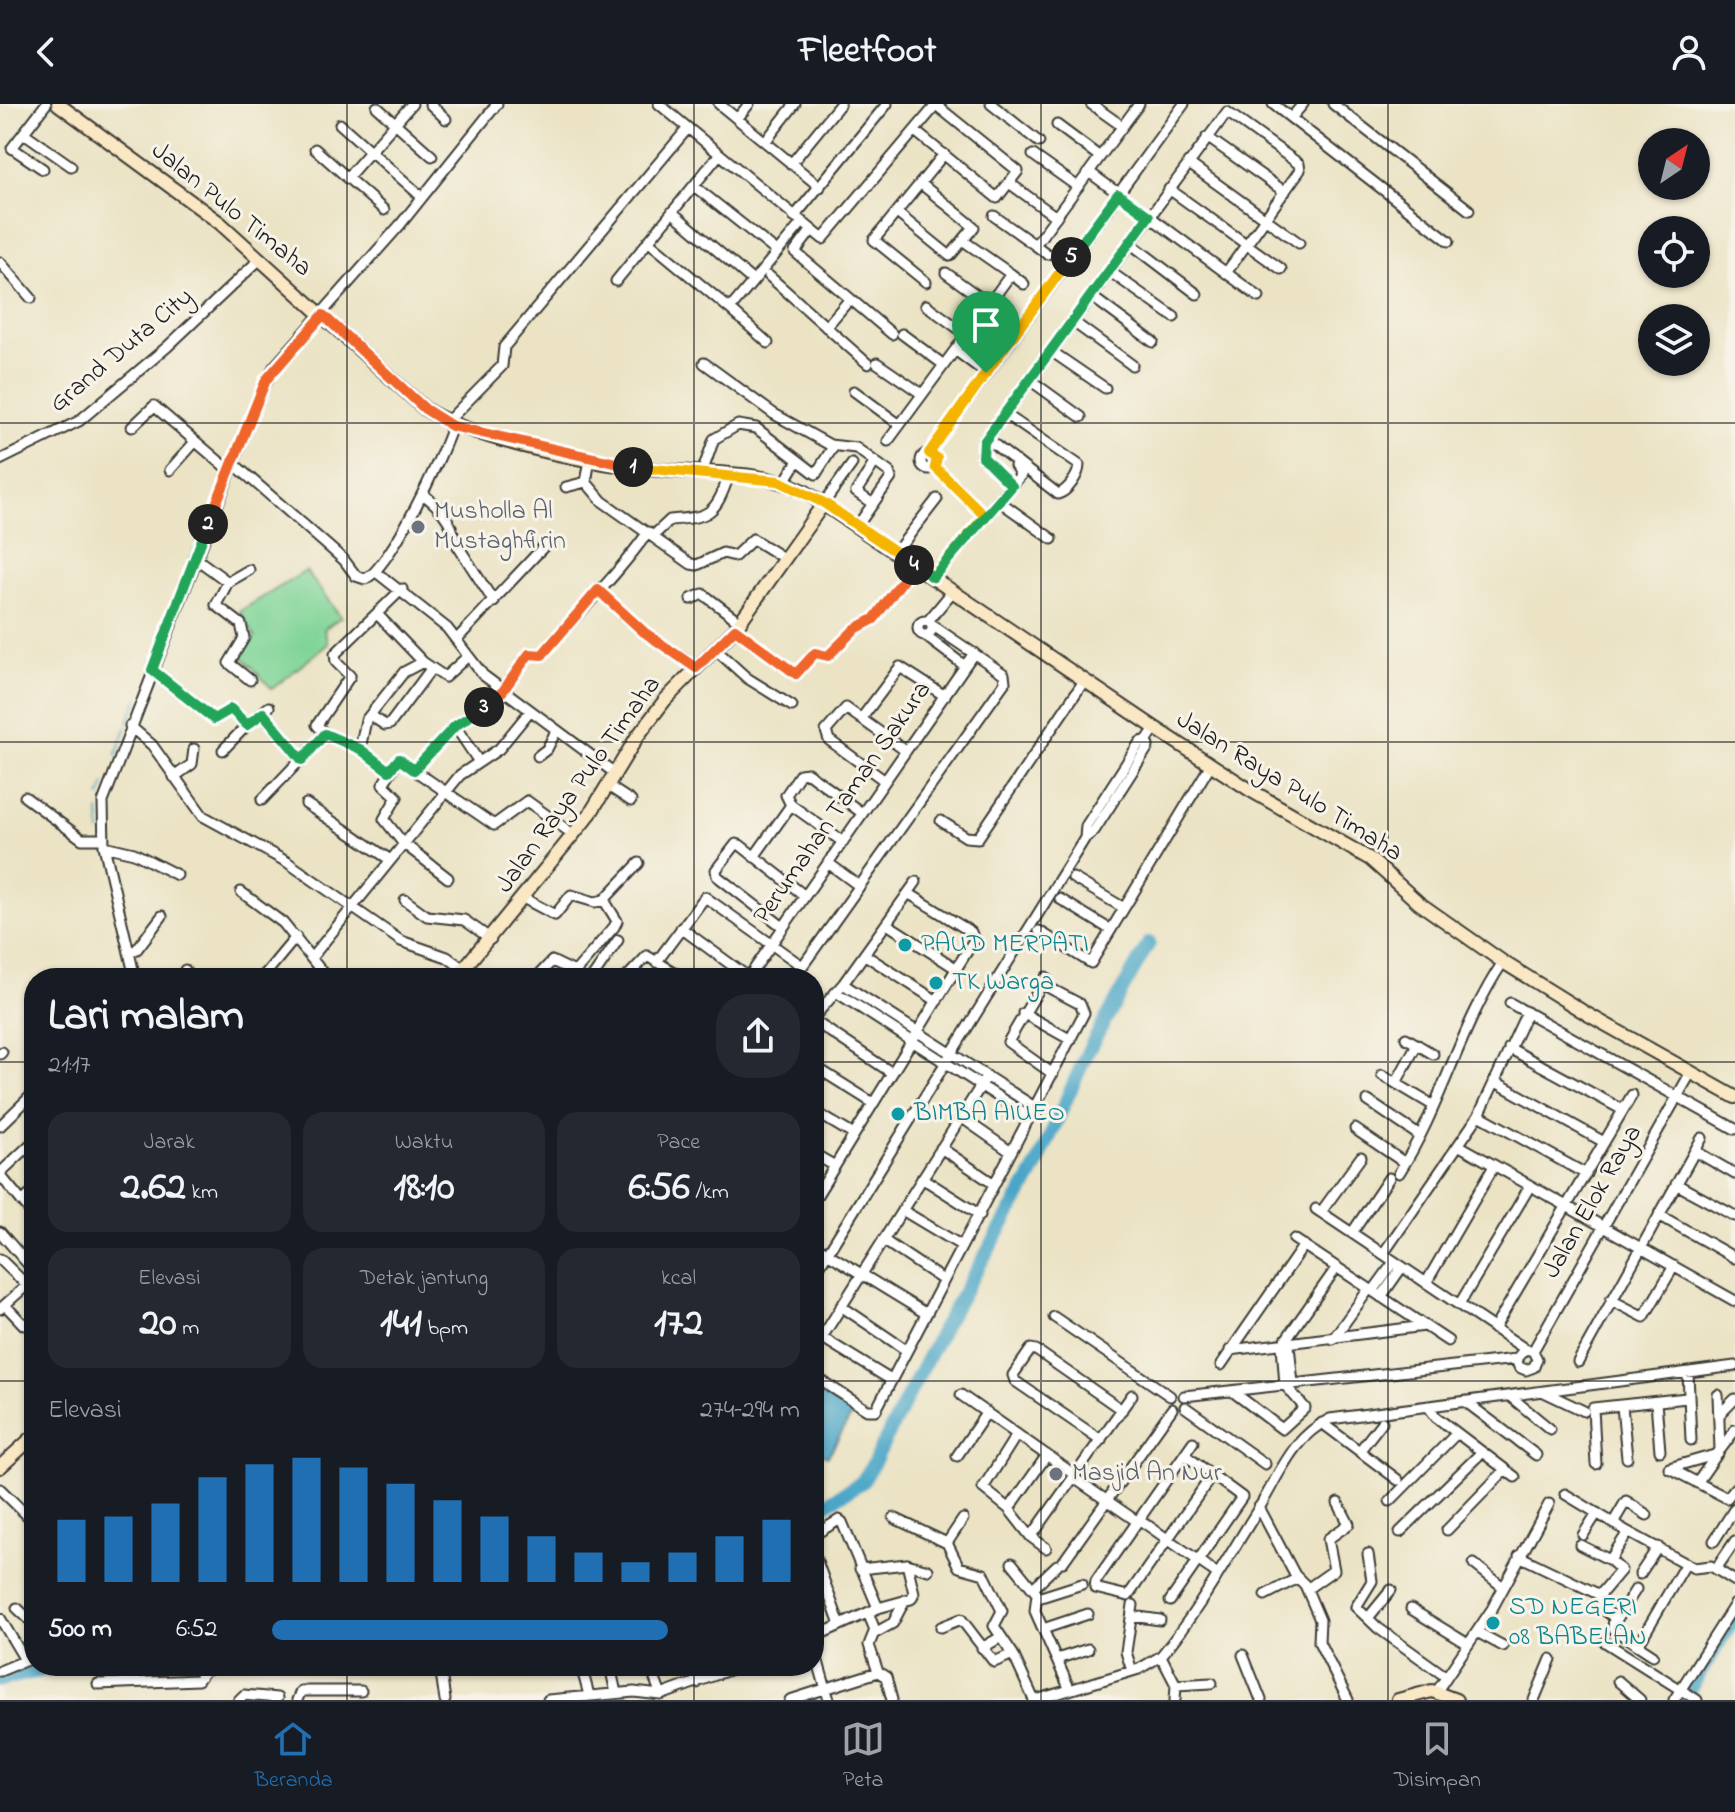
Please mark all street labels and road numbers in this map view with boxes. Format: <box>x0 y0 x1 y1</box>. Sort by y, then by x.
street label: Jalan Pulo Timaha <box>142 133 320 287</box>
street label: Grand Duta City <box>42 279 202 423</box>
street label: Jalan Raya Pulo Timaha <box>487 668 671 902</box>
street label: Perumahan Taman Sakura <box>744 674 942 932</box>
street label: Jalan Raya Pulo Timaha <box>1168 702 1410 872</box>
street label: Jalan Elok Raya <box>1534 1118 1652 1286</box>

